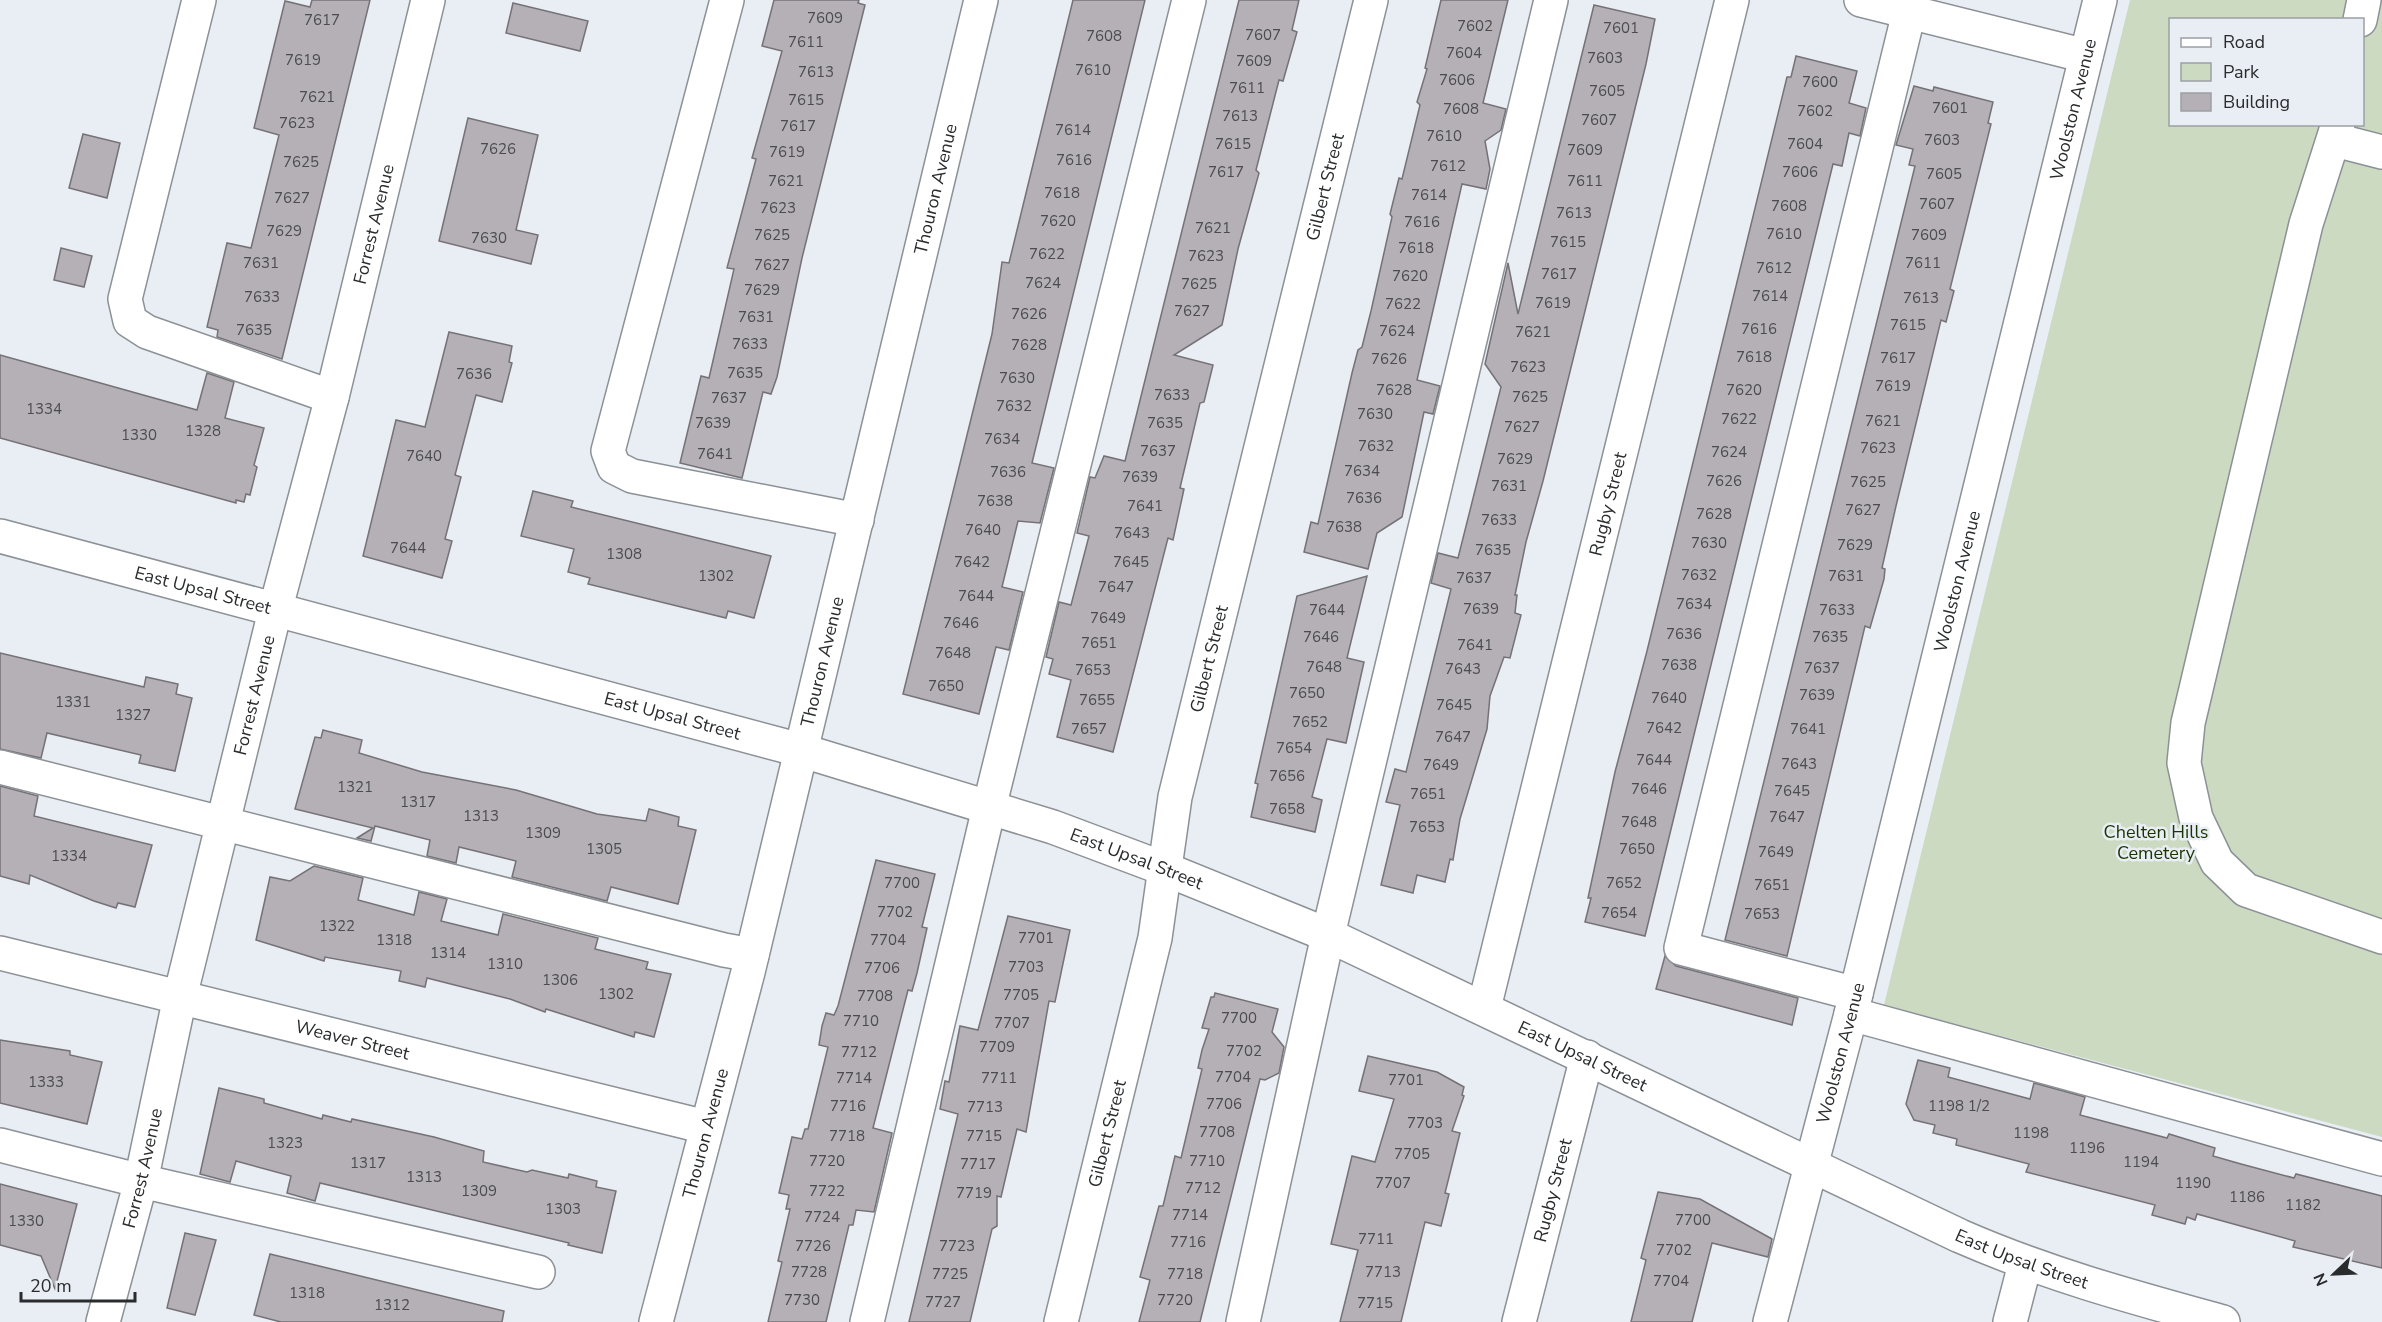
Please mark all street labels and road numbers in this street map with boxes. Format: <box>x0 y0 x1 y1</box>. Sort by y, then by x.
street label: Woolston Avenue <box>2044 36 2102 183</box>
street label: Thouron Avenue <box>908 121 963 257</box>
street label: Gilbert Street <box>1300 130 1350 243</box>
street label: Forrest Avenue <box>348 162 400 287</box>
street label: Rugby Street <box>1584 449 1632 558</box>
street label: Woolston Avenue <box>1928 508 1986 655</box>
street label: East Upsal Street <box>132 561 274 620</box>
street label: Thouron Avenue <box>795 594 850 730</box>
street label: Gilbert Street <box>1184 602 1234 715</box>
street label: Forrest Avenue <box>228 633 281 758</box>
street label: East Upsal Street <box>601 686 744 746</box>
street label: East Upsal Street <box>1067 823 1207 895</box>
street label: Woolston Avenue <box>1811 980 1870 1126</box>
street label: Weaver Street <box>293 1014 413 1066</box>
street label: East Upsal Street <box>1514 1015 1652 1098</box>
street label: Thouron Avenue <box>677 1066 734 1201</box>
street label: Gilbert Street <box>1082 1077 1132 1190</box>
street label: Forrest Avenue <box>117 1106 168 1231</box>
street label: Rugby Street <box>1528 1135 1578 1245</box>
street label: East Upsal Street <box>1951 1223 2092 1295</box>

